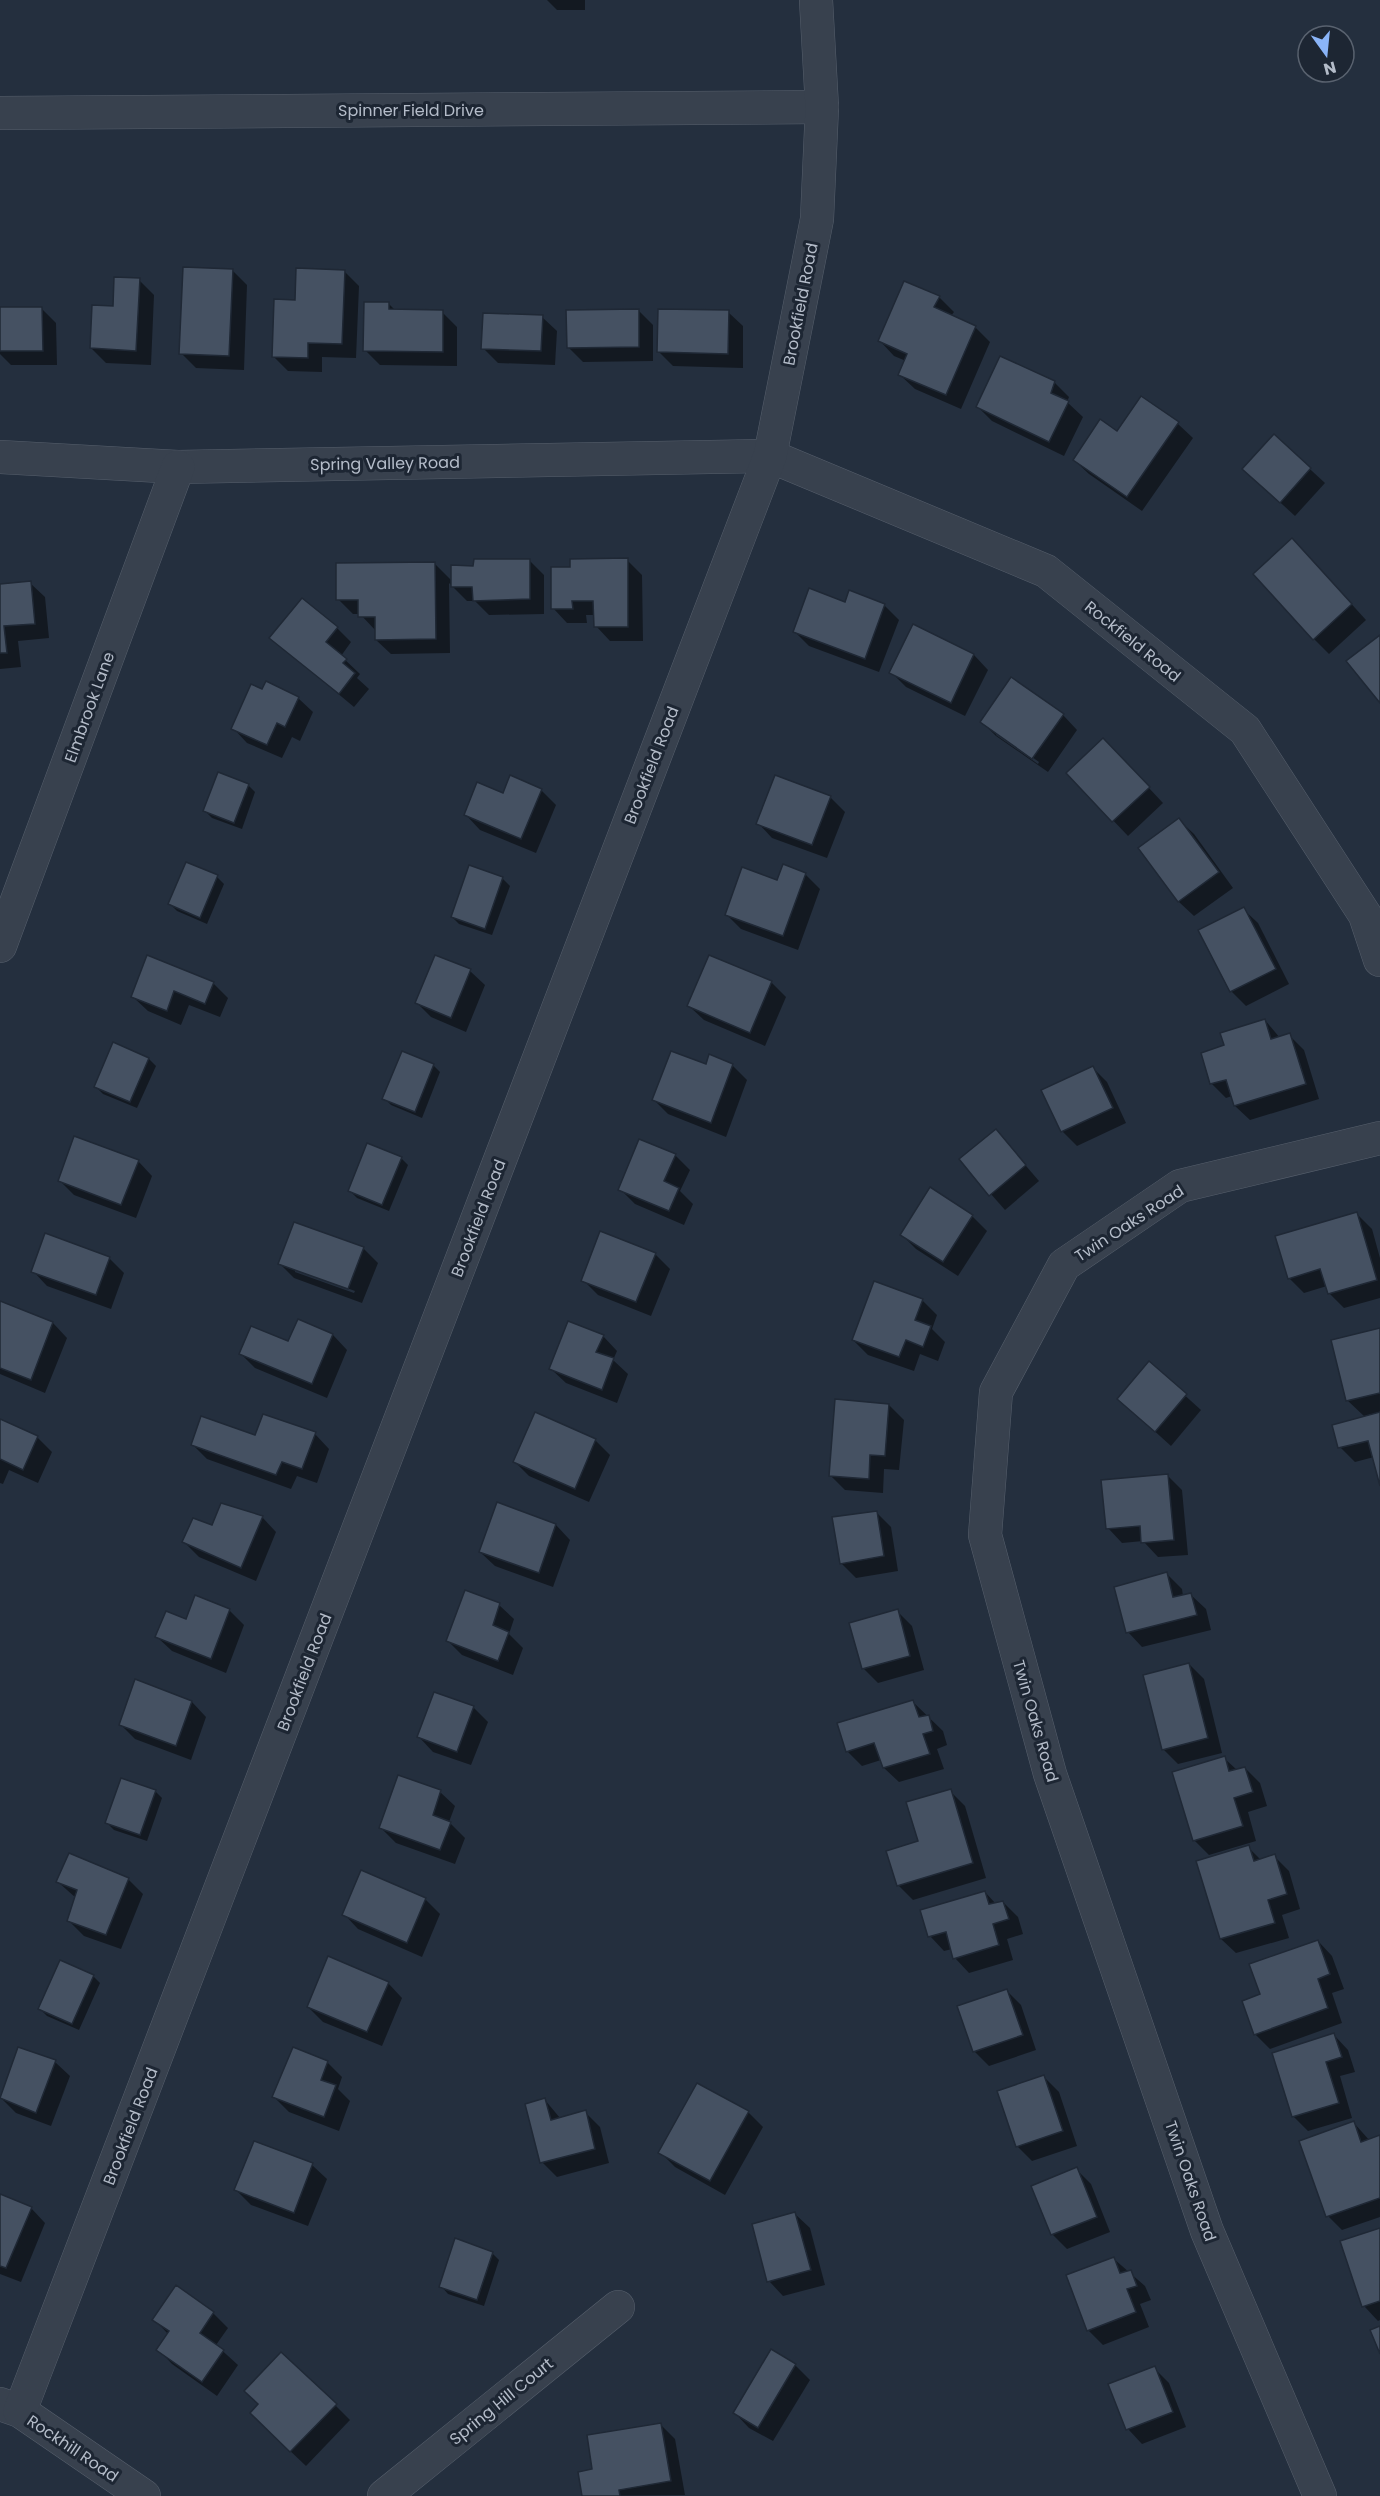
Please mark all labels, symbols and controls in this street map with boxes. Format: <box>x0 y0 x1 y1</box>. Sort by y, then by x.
north arrow <box>1296 24 1356 84</box>
text: N <box>1321 55 1339 81</box>
street label: Spinner Field Drive <box>338 99 484 122</box>
street label: Brookfield Road <box>777 241 824 367</box>
street label: Spring Valley Road <box>310 451 460 476</box>
street label: Rockfield Road <box>1080 595 1186 687</box>
street label: Elmbrook Lane <box>59 649 120 766</box>
street label: Brookfield Road <box>618 703 684 827</box>
street label: Brookfield Road <box>445 1156 511 1280</box>
street label: Twin Oaks Road <box>1070 1179 1188 1267</box>
street label: Brookfield Road <box>271 1610 337 1734</box>
street label: Twin Oaks Road <box>1007 1657 1064 1785</box>
street label: Brookfield Road <box>97 2064 163 2188</box>
street label: Twin Oaks Road <box>1159 2118 1222 2245</box>
street label: Spring Hill Court <box>445 2352 558 2450</box>
street label: Rockhill Road <box>22 2409 123 2488</box>

